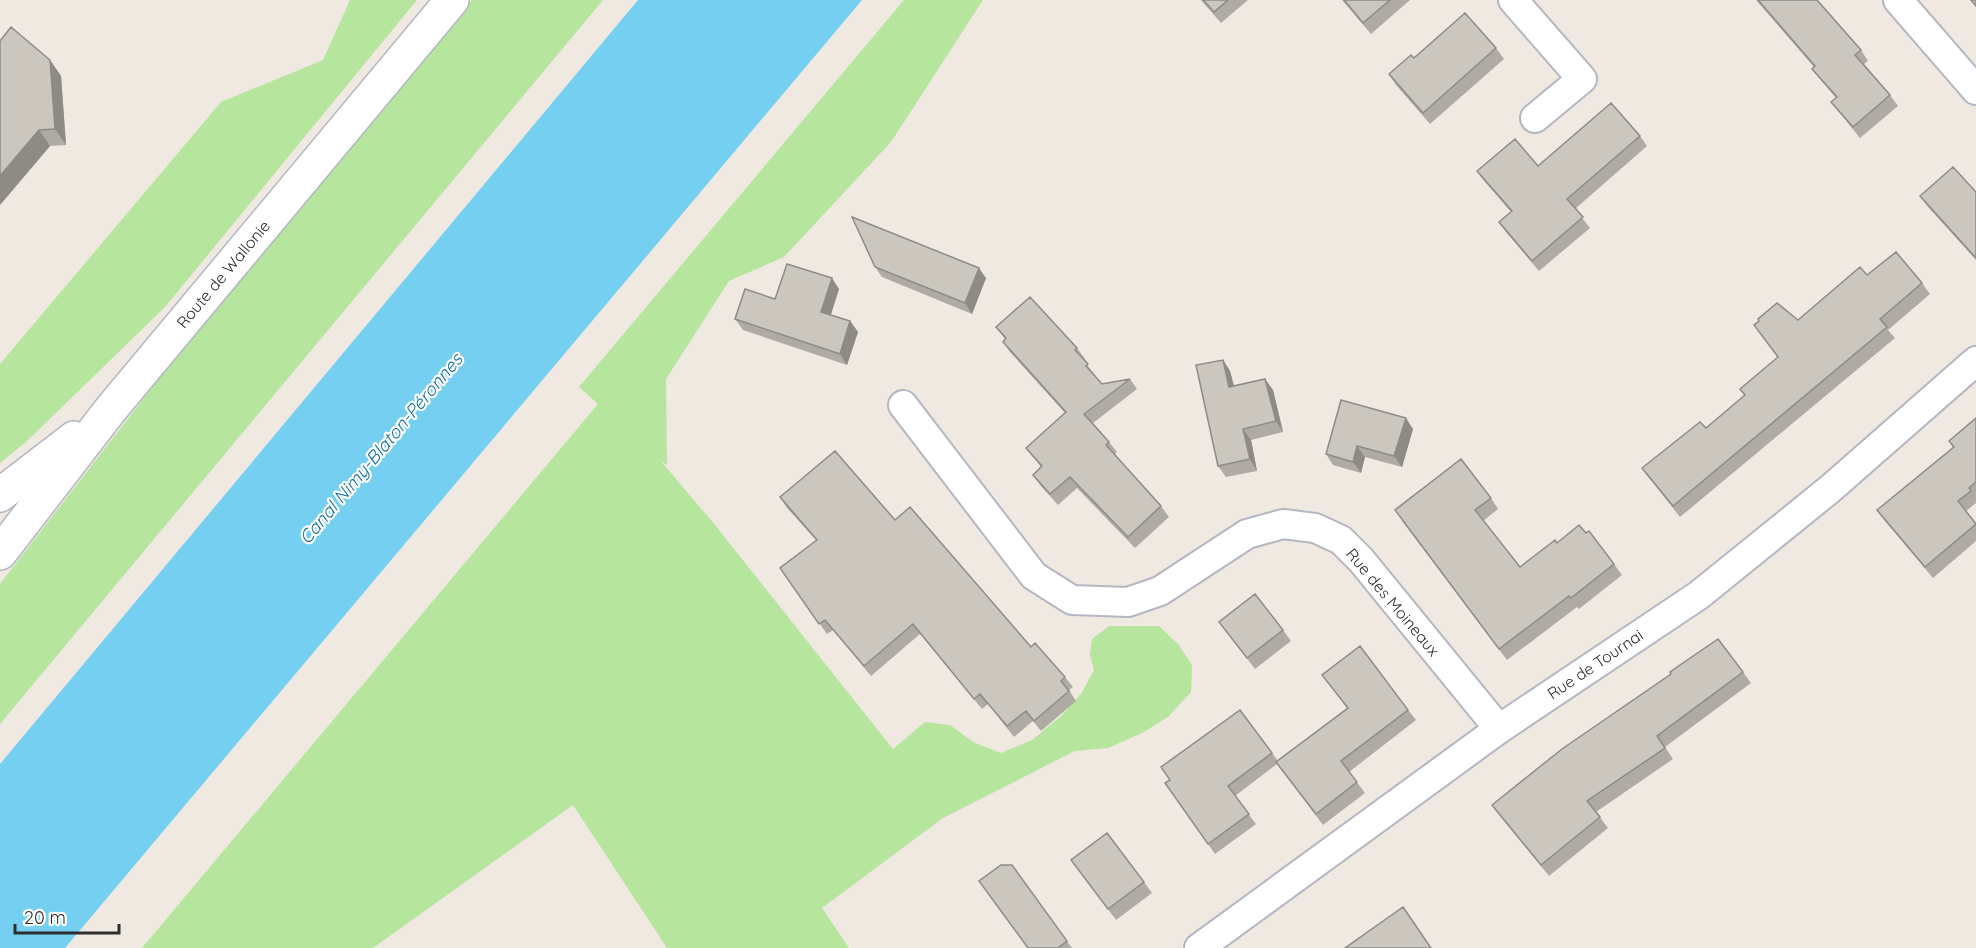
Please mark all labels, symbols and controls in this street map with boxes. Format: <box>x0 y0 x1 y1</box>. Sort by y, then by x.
street label: Route de Wallonie <box>172 216 274 332</box>
water label: Canal Nimy-Blaton-Péronnes <box>294 347 468 549</box>
street label: Rue des Moineaux <box>1342 544 1444 660</box>
street label: Rue de Tournai <box>1543 625 1647 703</box>
scale bar <box>15 897 118 935</box>
text: 20 m <box>24 906 66 929</box>

